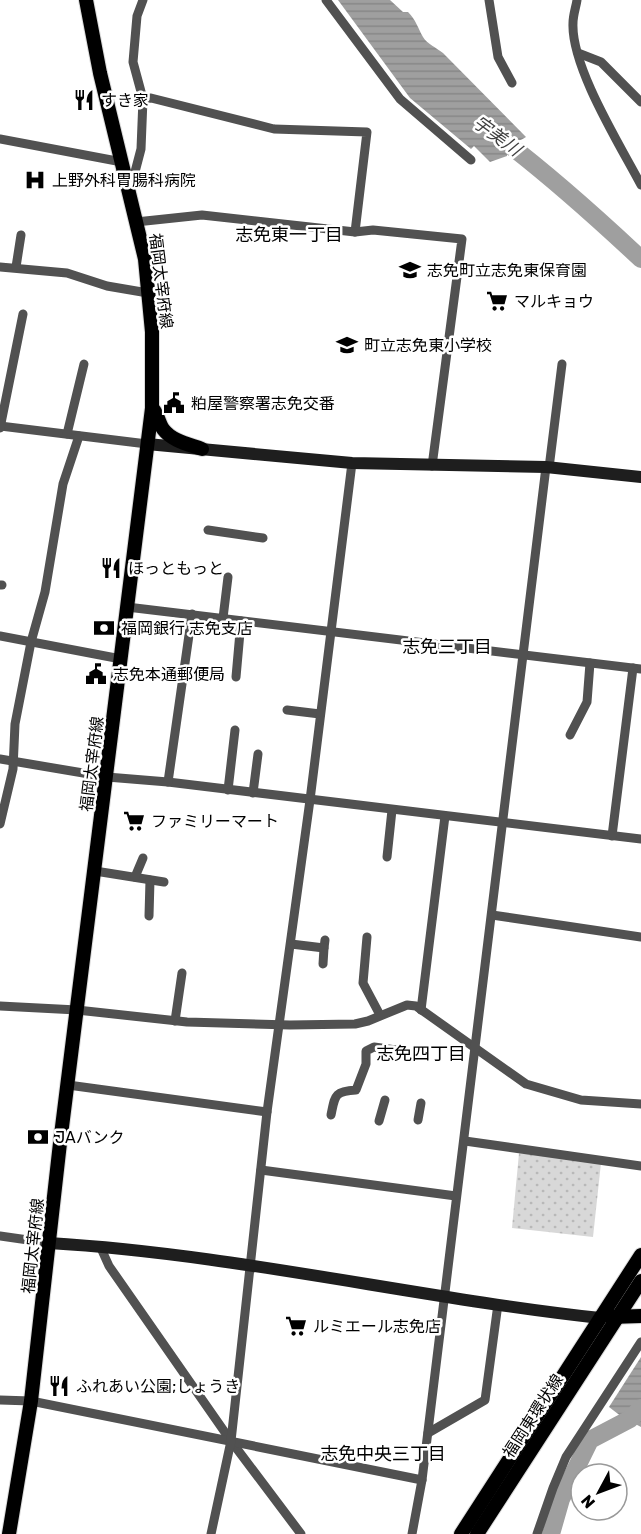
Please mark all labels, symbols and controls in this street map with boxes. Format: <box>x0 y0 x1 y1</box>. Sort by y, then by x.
restaurant icon: すき家 <box>72 88 96 112</box>
place label: すき家 <box>101 91 149 110</box>
water label: 宇美川 <box>469 111 527 162</box>
hospital icon: 上野外科胃腸科病院 <box>23 168 47 192</box>
place label: 上野外科胃腸科病院 <box>52 171 196 190</box>
district label: 志免東一丁目 <box>235 224 343 246</box>
street label: 福岡太宰府線 <box>146 232 176 330</box>
school or university icon: 志免町立志免東保育園 <box>398 258 422 282</box>
place label: 志免町立志免東保育園 <box>427 261 587 280</box>
supermarket icon: マルキョウ <box>485 289 509 313</box>
place label: マルキョウ <box>514 292 594 311</box>
school or university icon: 町立志免東小学校 <box>335 333 359 357</box>
place label: 町立志免東小学校 <box>364 336 492 355</box>
public building icon: 粕屋警察署志免交番 <box>162 391 186 415</box>
place label: 粕屋警察署志免交番 <box>191 394 335 413</box>
restaurant icon: ほっともっと <box>99 556 123 580</box>
place label: ほっともっと <box>128 559 224 578</box>
bank icon: 福岡銀行 志免支店 <box>92 616 116 640</box>
place label: 福岡銀行 志免支店 <box>121 619 253 638</box>
district label: 志免三丁目 <box>402 636 492 658</box>
public building icon: 志免本通郵便局 <box>84 662 108 686</box>
place label: 志免本通郵便局 <box>113 665 225 684</box>
street label: 福岡太宰府線 <box>77 715 107 813</box>
supermarket icon: ファミリーマート <box>122 809 146 833</box>
place label: ファミリーマート <box>151 812 279 831</box>
district label: 志免四丁目 <box>376 1043 466 1065</box>
bank icon: JAバンク <box>26 1125 50 1149</box>
place label: JAバンク <box>55 1128 124 1147</box>
street label: 福岡太宰府線 <box>19 1197 47 1295</box>
supermarket icon: ルミエール志免店 <box>284 1314 308 1338</box>
place label: ルミエール志免店 <box>313 1317 441 1336</box>
street label: 福岡東環状線 <box>499 1371 567 1461</box>
restaurant icon: ふれあい公園;しょうき <box>47 1374 71 1398</box>
place label: ふれあい公園;しょうき <box>76 1377 240 1396</box>
district label: 志免中央三丁目 <box>320 1443 446 1465</box>
north arrow <box>569 1462 629 1522</box>
text: N <box>577 1491 599 1512</box>

